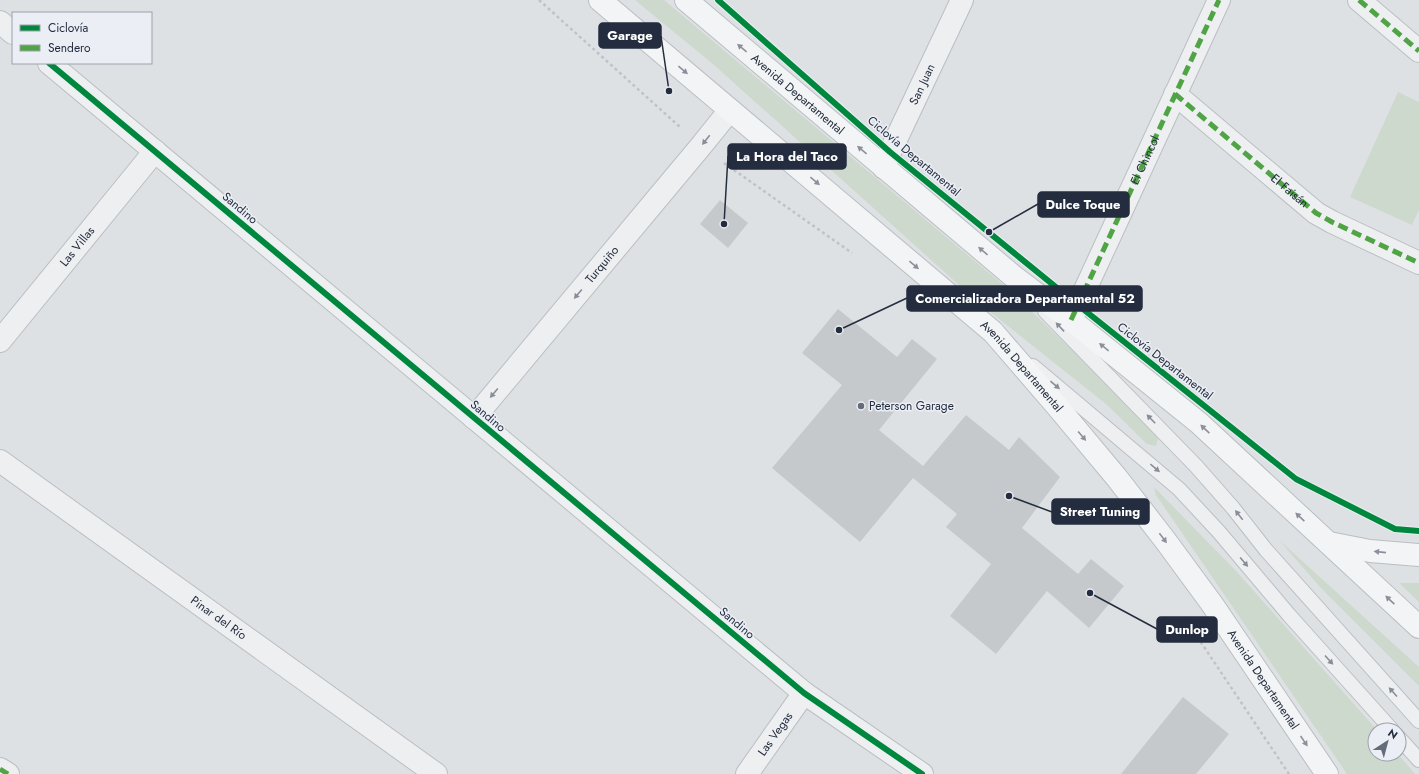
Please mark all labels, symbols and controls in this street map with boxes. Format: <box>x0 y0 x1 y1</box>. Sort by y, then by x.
legend <box>12 12 152 64</box>
text: Ciclovía <box>48 19 89 37</box>
callout: Garage <box>599 23 661 48</box>
text: Garage <box>607 26 653 45</box>
text: Sendero <box>48 39 91 57</box>
one-way arrow <box>736 43 747 52</box>
street label: Avenida Departamental <box>747 49 848 139</box>
street label: San Juan <box>905 61 940 108</box>
one-way arrow <box>678 66 689 75</box>
street label: Ciclovía Departamental <box>863 112 965 200</box>
street label: El Chincol <box>1126 133 1164 188</box>
one-way arrow <box>701 135 710 146</box>
callout: La Hora del Taco <box>728 144 846 169</box>
one-way arrow <box>857 145 867 154</box>
text: La Hora del Taco <box>736 147 838 166</box>
street label: El Faisán <box>1267 170 1312 212</box>
one-way arrow <box>809 177 820 186</box>
street label: Sandino <box>218 188 262 229</box>
callout: Dulce Toque <box>1038 192 1129 217</box>
text: Dulce Toque <box>1046 195 1121 214</box>
street label: Las Villas <box>55 223 99 270</box>
street label: Turquiño <box>581 241 623 287</box>
one-way arrow <box>978 247 989 256</box>
one-way arrow <box>909 261 919 270</box>
callout: Comercializadora Departamental 52 <box>907 286 1142 311</box>
one-way arrow <box>573 288 582 299</box>
text: Comercializadora Departamental 52 <box>915 289 1135 308</box>
street label: Avenida Departamental <box>976 316 1067 416</box>
street label: Ciclovía Departamental <box>1113 318 1217 404</box>
one-way arrow <box>1056 322 1065 331</box>
one-way arrow <box>1098 342 1109 351</box>
one-way arrow <box>1050 380 1060 389</box>
one-way arrow <box>490 388 499 399</box>
street label: Sandino <box>466 396 510 437</box>
place label: Peterson Garage <box>869 397 954 415</box>
marker: Peterson Garage <box>856 401 866 411</box>
one-way arrow <box>1147 414 1156 424</box>
one-way arrow <box>1200 424 1210 433</box>
one-way arrow <box>1078 431 1087 442</box>
one-way arrow <box>1149 464 1160 473</box>
callout: Street Tuning <box>1052 499 1149 524</box>
text: Street Tuning <box>1060 502 1140 521</box>
one-way arrow <box>1235 510 1243 521</box>
one-way arrow <box>1295 512 1305 522</box>
one-way arrow <box>1159 533 1167 543</box>
one-way arrow <box>1374 548 1386 555</box>
one-way arrow <box>1240 557 1249 567</box>
street label: Pinar del Río <box>187 592 251 644</box>
one-way arrow <box>1385 596 1395 605</box>
street label: Sandino <box>715 603 759 644</box>
callout: Dunlop <box>1157 617 1217 642</box>
text: Dunlop <box>1165 620 1209 639</box>
street label: Avenida Departamental <box>1223 626 1303 733</box>
one-way arrow <box>1325 655 1334 665</box>
one-way arrow <box>1388 687 1398 697</box>
street label: Las Vegas <box>753 708 797 760</box>
north arrow <box>1367 722 1407 762</box>
text: N <box>1385 725 1401 743</box>
one-way arrow <box>1301 735 1308 747</box>

